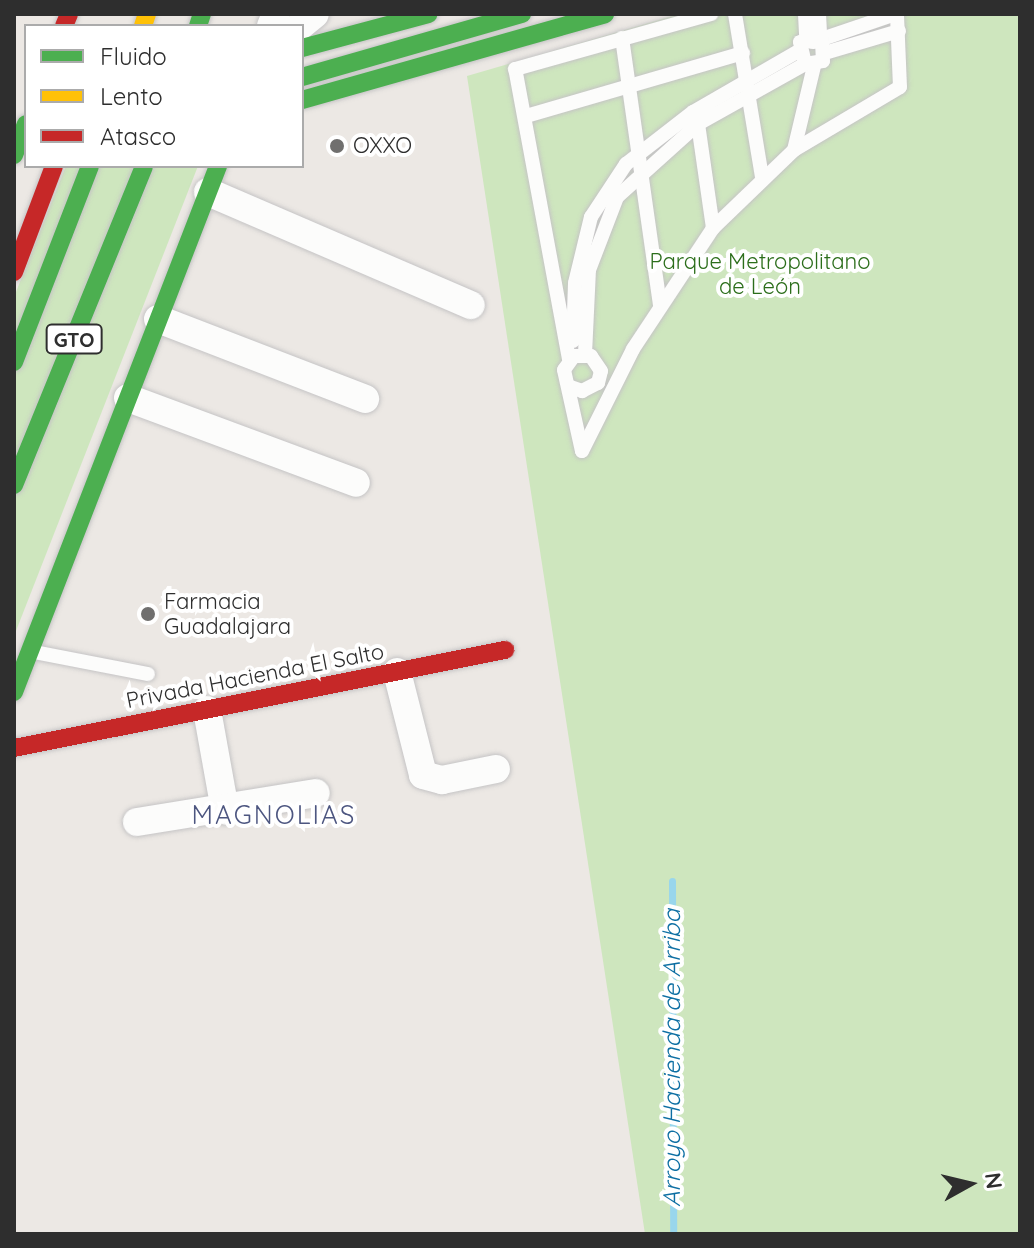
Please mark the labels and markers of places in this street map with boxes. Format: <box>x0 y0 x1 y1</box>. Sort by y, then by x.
place label: OXXO <box>353 133 412 159</box>
marker: OXXO <box>328 137 346 155</box>
place label: Farmacia Guadalajara <box>164 588 291 640</box>
marker: Farmacia Guadalajara <box>139 605 157 623</box>

